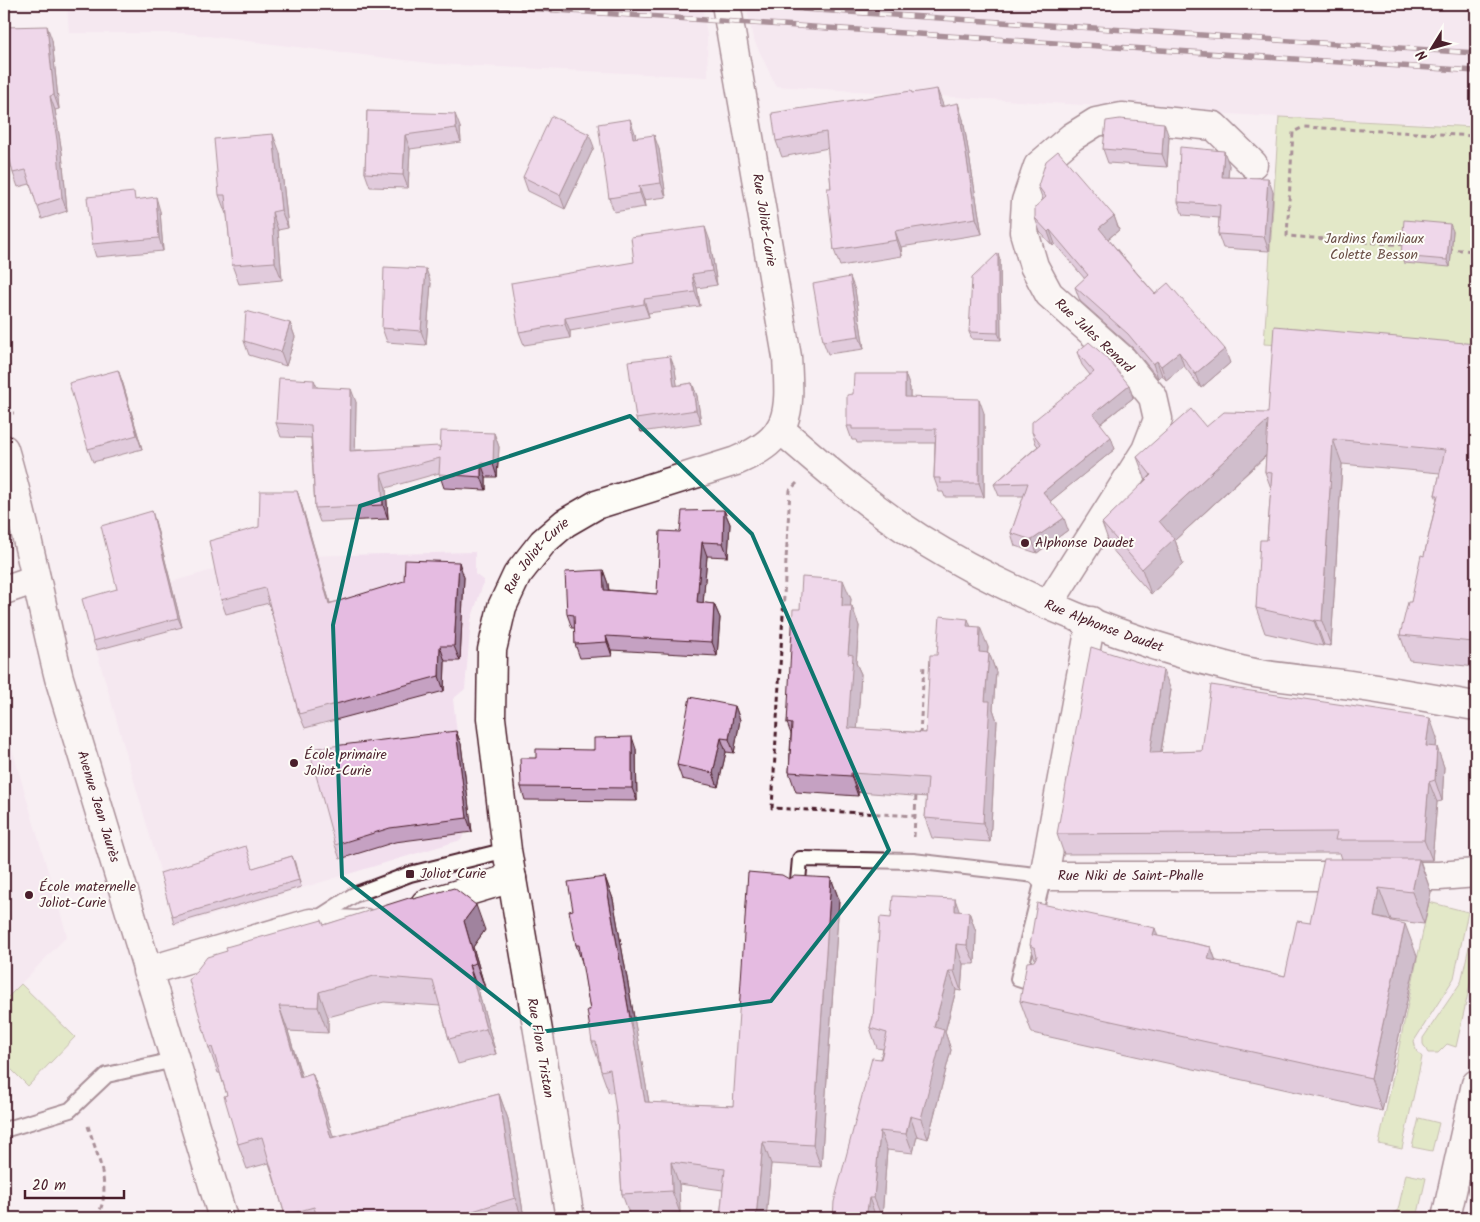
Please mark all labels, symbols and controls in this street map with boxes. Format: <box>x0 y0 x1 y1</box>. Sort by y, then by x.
north arrow <box>1408 22 1458 72</box>
text: N <box>1411 45 1434 65</box>
street label: Rue Joliot-Curie <box>746 172 782 269</box>
park label: Jardins familiaux Colette Besson <box>1324 228 1425 266</box>
street label: Rue Jules Renard <box>1049 293 1139 379</box>
street label: Rue Joliot-Curie <box>499 512 574 598</box>
place label: Alphonse Daudet <box>1035 532 1134 554</box>
marker: Alphonse Daudet <box>1019 537 1031 549</box>
street label: Rue Alphonse Daudet <box>1041 594 1167 659</box>
place label: École primaire Joliot-Curie <box>304 744 387 782</box>
street label: Avenue Jean Jaurès <box>71 748 125 865</box>
marker: École primaire Joliot-Curie <box>288 757 300 769</box>
place label: Joliot Curie <box>420 863 487 885</box>
street label: Rue Niki de Saint-Phalle <box>1058 865 1204 887</box>
marker: Joliot Curie <box>404 868 416 880</box>
place label: École maternelle Joliot-Curie <box>39 876 137 914</box>
marker: École maternelle Joliot-Curie <box>23 889 35 901</box>
street label: Rue Flora Tristan <box>520 996 560 1100</box>
scale bar <box>25 1167 124 1199</box>
text: 20 m <box>32 1174 66 1198</box>

